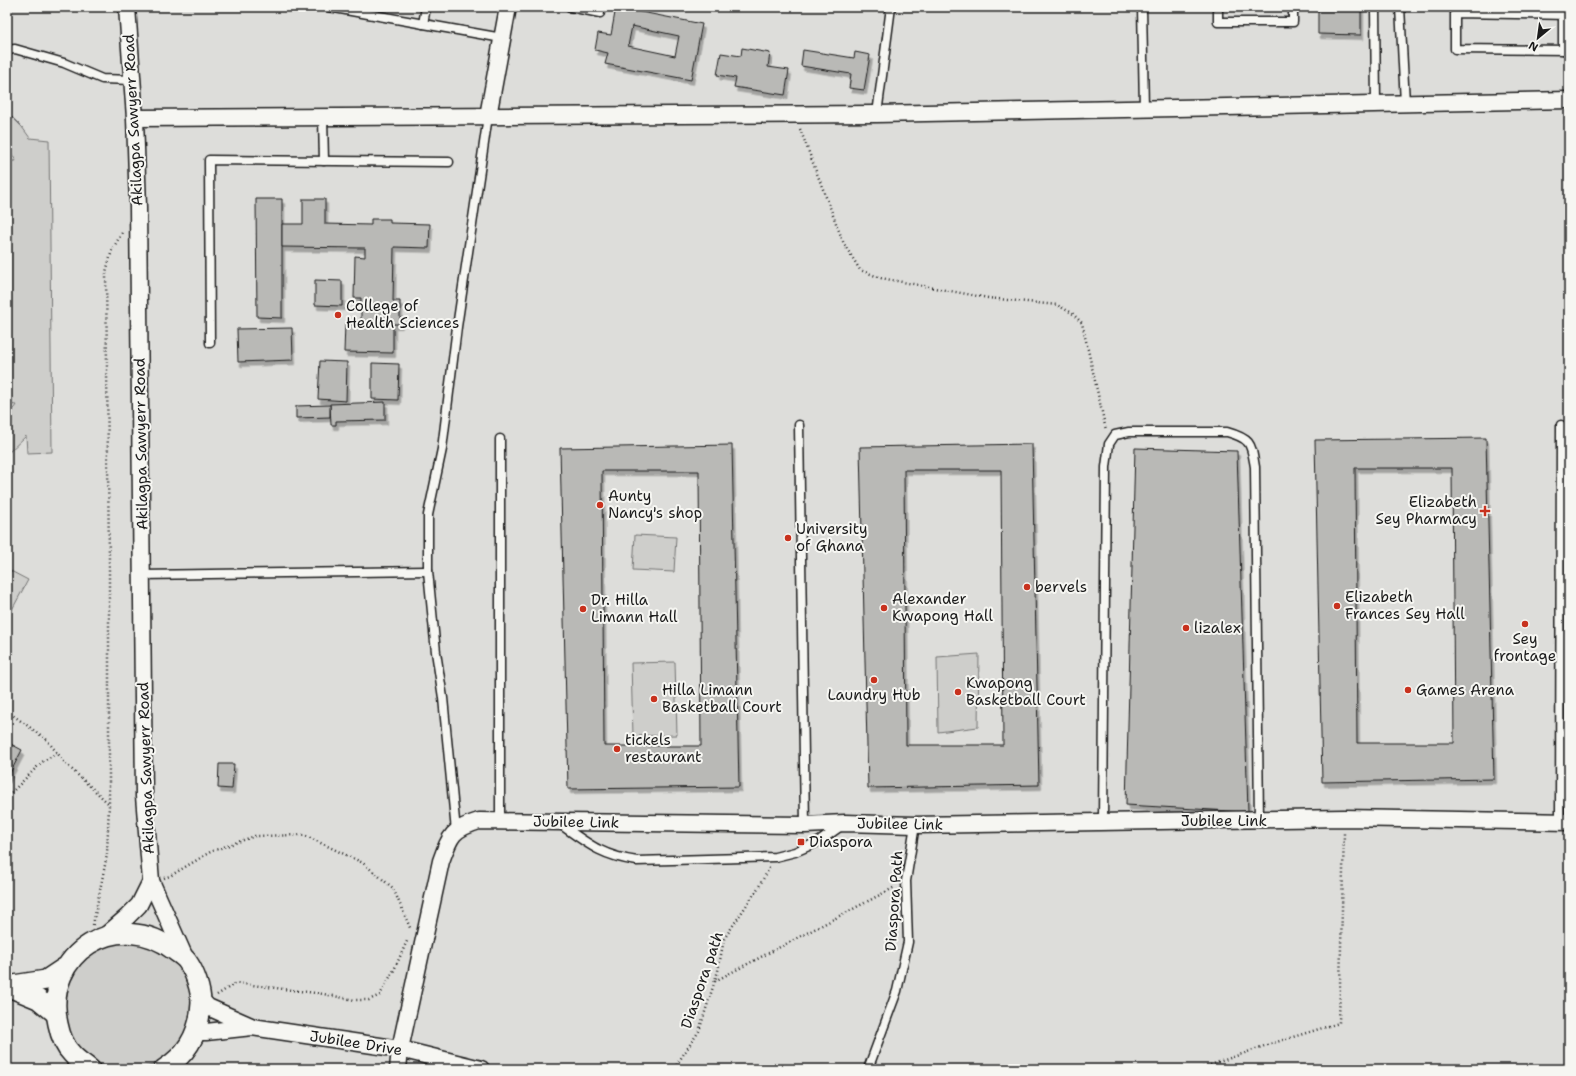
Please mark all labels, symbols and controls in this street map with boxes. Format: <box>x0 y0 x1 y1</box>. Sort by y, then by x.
north arrow <box>1518 18 1558 58</box>
street label: Akilagpa Sawyerr Road <box>118 33 147 207</box>
text: N <box>1526 37 1541 55</box>
place label: College of Health Sciences <box>346 296 459 333</box>
marker: College of Health Sciences <box>333 310 343 320</box>
street label: Akilagpa Sawyerr Road <box>129 357 153 530</box>
place label: Aunty Nancy's shop <box>608 486 702 523</box>
place label: Elizabeth Sey Pharmacy <box>1376 492 1477 529</box>
marker: Aunty Nancy's shop <box>595 500 605 510</box>
marker: Elizabeth Sey Pharmacy <box>1480 506 1490 516</box>
place label: University of Ghana <box>796 519 868 556</box>
marker: University of Ghana <box>783 533 793 543</box>
place label: bervels <box>1035 577 1087 597</box>
marker: bervels <box>1022 582 1032 592</box>
place label: Elizabeth Frances Sey Hall <box>1345 587 1465 624</box>
place label: Alexander Kwapong Hall <box>892 589 993 626</box>
place label: Dr. Hilla Limann Hall <box>591 590 678 627</box>
marker: Elizabeth Frances Sey Hall <box>1332 601 1342 611</box>
marker: Alexander Kwapong Hall <box>879 603 889 613</box>
marker: Dr. Hilla Limann Hall <box>578 604 588 614</box>
place label: lizalex <box>1194 618 1241 638</box>
marker: Sey frontage <box>1520 619 1530 629</box>
marker: lizalex <box>1181 623 1191 633</box>
place label: Sey frontage <box>1494 629 1556 666</box>
place label: Kwapong Basketball Court <box>966 673 1086 710</box>
marker: Laundry Hub <box>869 675 879 685</box>
place label: Hilla Limann Basketball Court <box>662 680 782 717</box>
place label: Games Arena <box>1416 680 1515 700</box>
street label: Akilagpa Sawyerr Road <box>133 681 159 854</box>
place label: Laundry Hub <box>827 685 921 705</box>
marker: Games Arena <box>1403 685 1413 695</box>
marker: Kwapong Basketball Court <box>953 687 963 697</box>
marker: Hilla Limann Basketball Court <box>649 694 659 704</box>
place label: tickels restaurant <box>625 730 702 767</box>
marker: tickels restaurant <box>612 744 622 754</box>
street label: Jubilee Link <box>533 811 619 833</box>
street label: Jubilee Link <box>1181 811 1267 831</box>
street label: Jubilee Link <box>857 813 943 835</box>
place label: Diaspora <box>809 832 873 852</box>
marker: Diaspora <box>796 837 806 847</box>
street label: Diaspora Path <box>880 850 908 952</box>
street label: Diaspora path <box>676 929 728 1031</box>
street label: Jubilee Drive <box>308 1026 404 1060</box>

